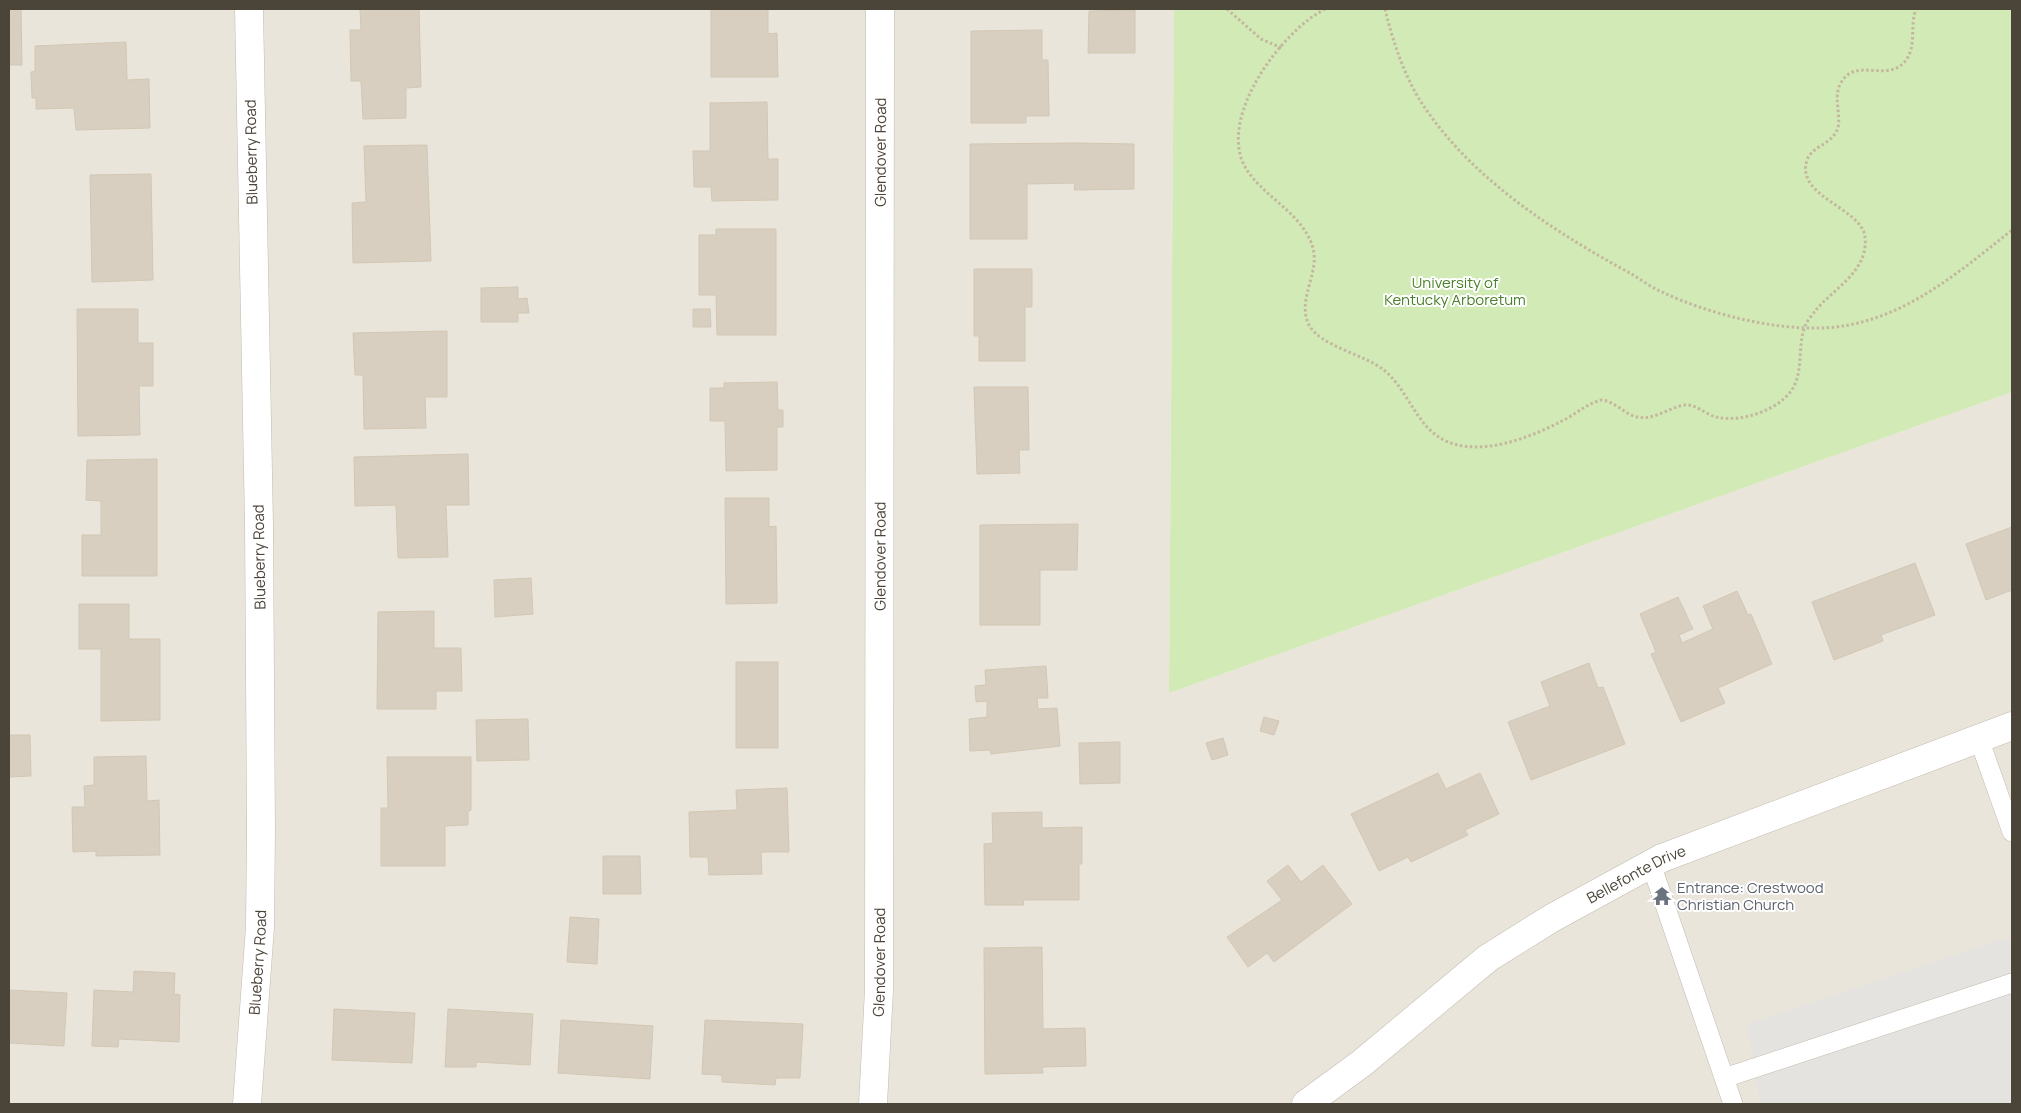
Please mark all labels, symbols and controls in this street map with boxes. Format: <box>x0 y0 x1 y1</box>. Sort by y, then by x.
street label: Glendover Road <box>869 98 890 207</box>
street label: Blueberry Road <box>240 99 262 205</box>
park label: University of Kentucky Arboretum <box>1384 272 1526 310</box>
street label: Glendover Road <box>869 502 890 611</box>
street label: Blueberry Road <box>248 504 270 610</box>
street label: Bellefonte Drive <box>1583 839 1689 908</box>
place label: Entrance: Crestwood Christian Church <box>1677 877 1824 915</box>
temple icon: Entrance: Crestwood Christian Church <box>1651 885 1673 907</box>
street label: Glendover Road <box>867 908 890 1017</box>
street label: Blueberry Road <box>243 910 271 1016</box>

